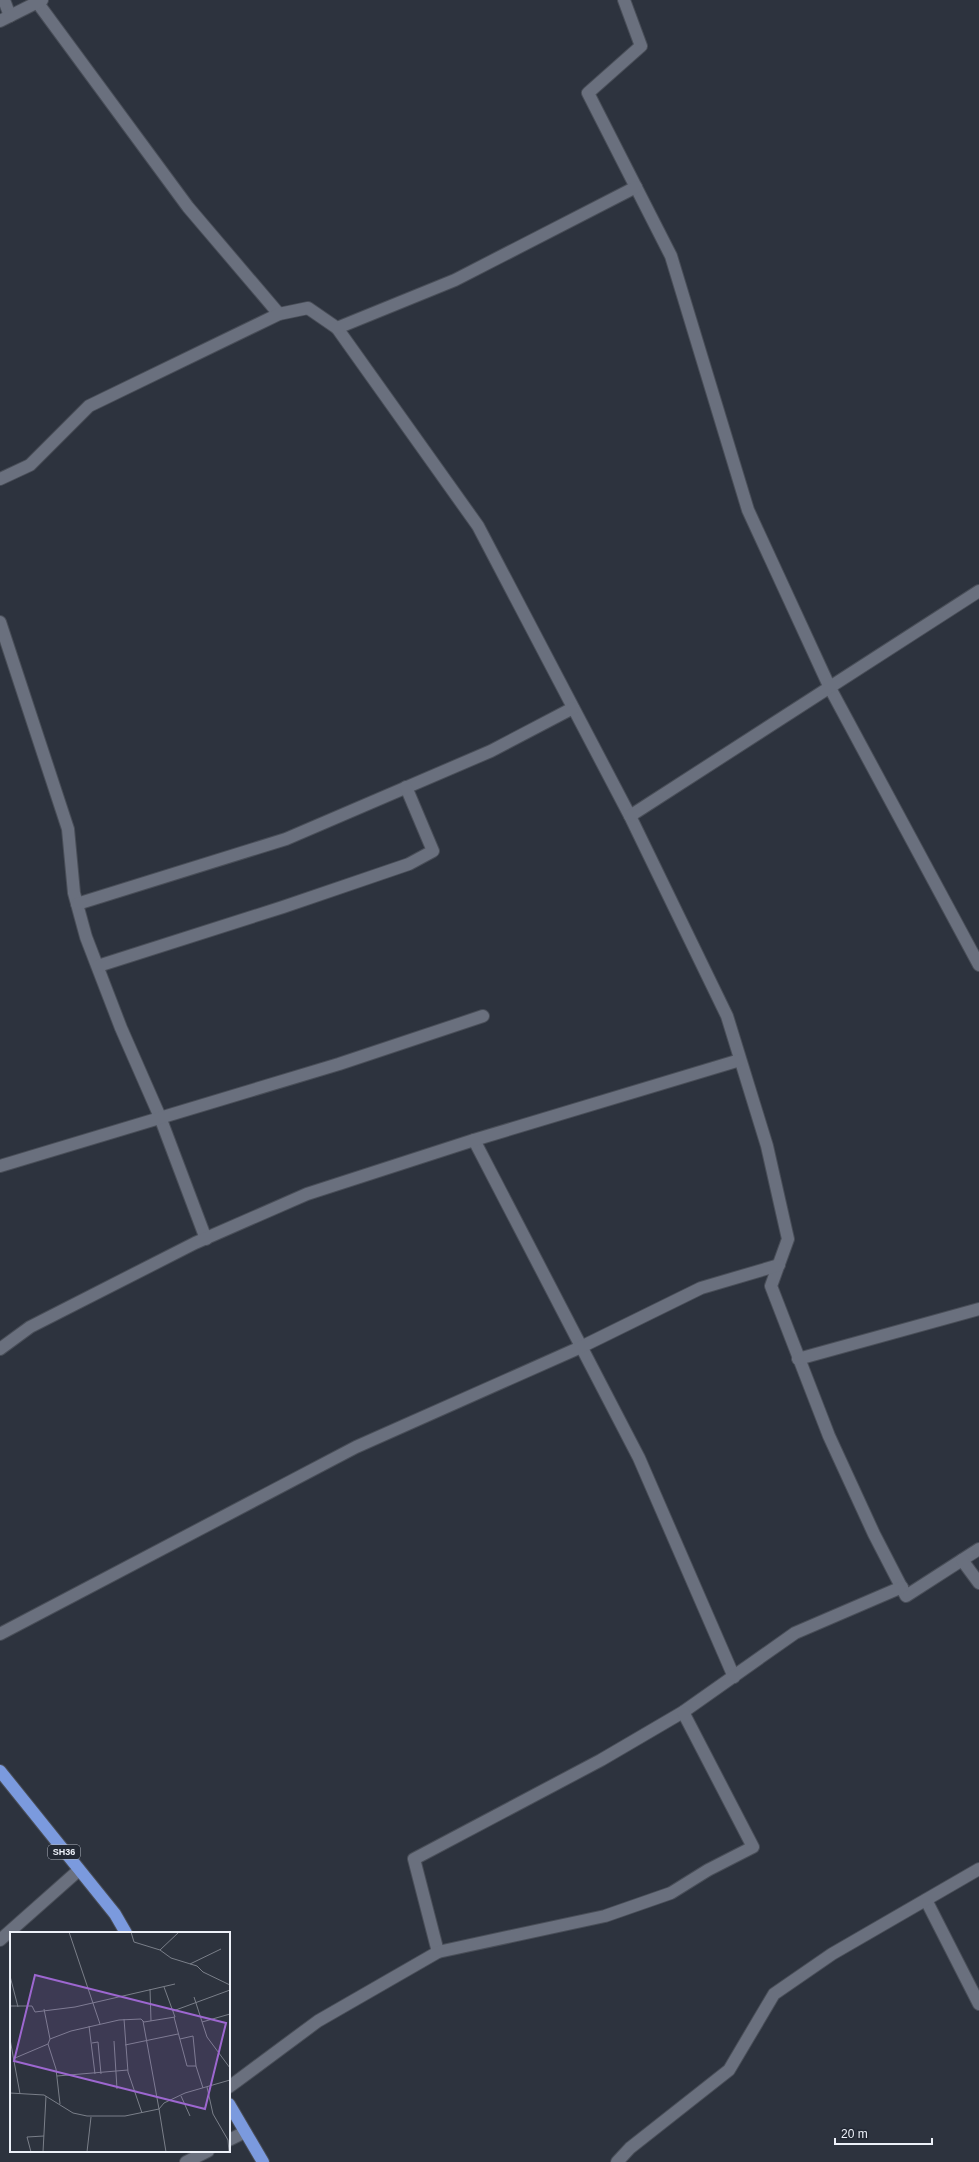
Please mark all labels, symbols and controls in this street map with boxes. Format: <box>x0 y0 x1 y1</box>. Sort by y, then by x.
road number: SH36 <box>48 1845 80 1859</box>
inset map <box>10 1932 230 2152</box>
scale bar <box>835 2120 932 2146</box>
text: 20 m <box>841 2127 868 2141</box>

